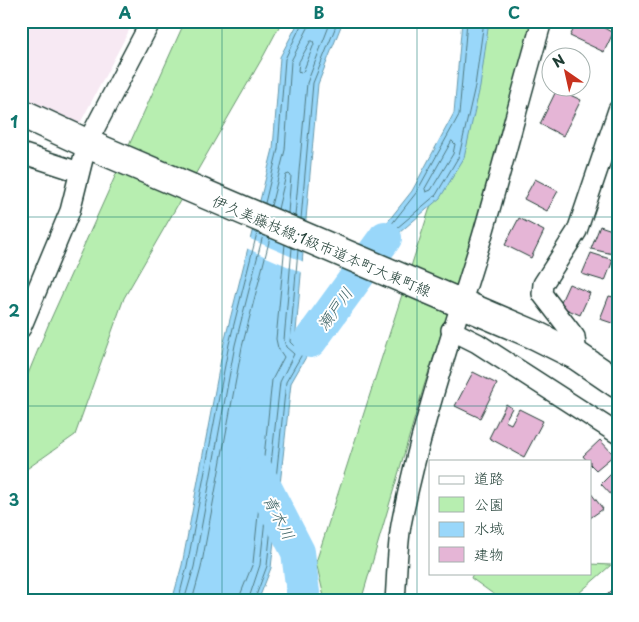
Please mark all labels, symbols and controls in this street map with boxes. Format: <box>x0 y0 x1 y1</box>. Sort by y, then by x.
text: A <box>119 0 132 24</box>
text: B <box>314 0 325 24</box>
text: C <box>508 0 520 24</box>
north arrow <box>542 48 592 98</box>
text: N <box>548 49 569 73</box>
text: 1 <box>10 109 18 133</box>
street label: 伊久美藤枝線;1級市道本町大東町線 <box>209 188 435 302</box>
water label: 瀬戸川 <box>310 282 358 334</box>
text: 2 <box>8 298 20 322</box>
legend <box>429 460 592 574</box>
text: 道路 <box>474 466 504 489</box>
text: 3 <box>9 487 19 511</box>
water label: 青木川 <box>258 490 302 544</box>
text: 公園 <box>474 492 504 515</box>
text: 水域 <box>474 516 504 539</box>
text: 建物 <box>474 542 504 565</box>

